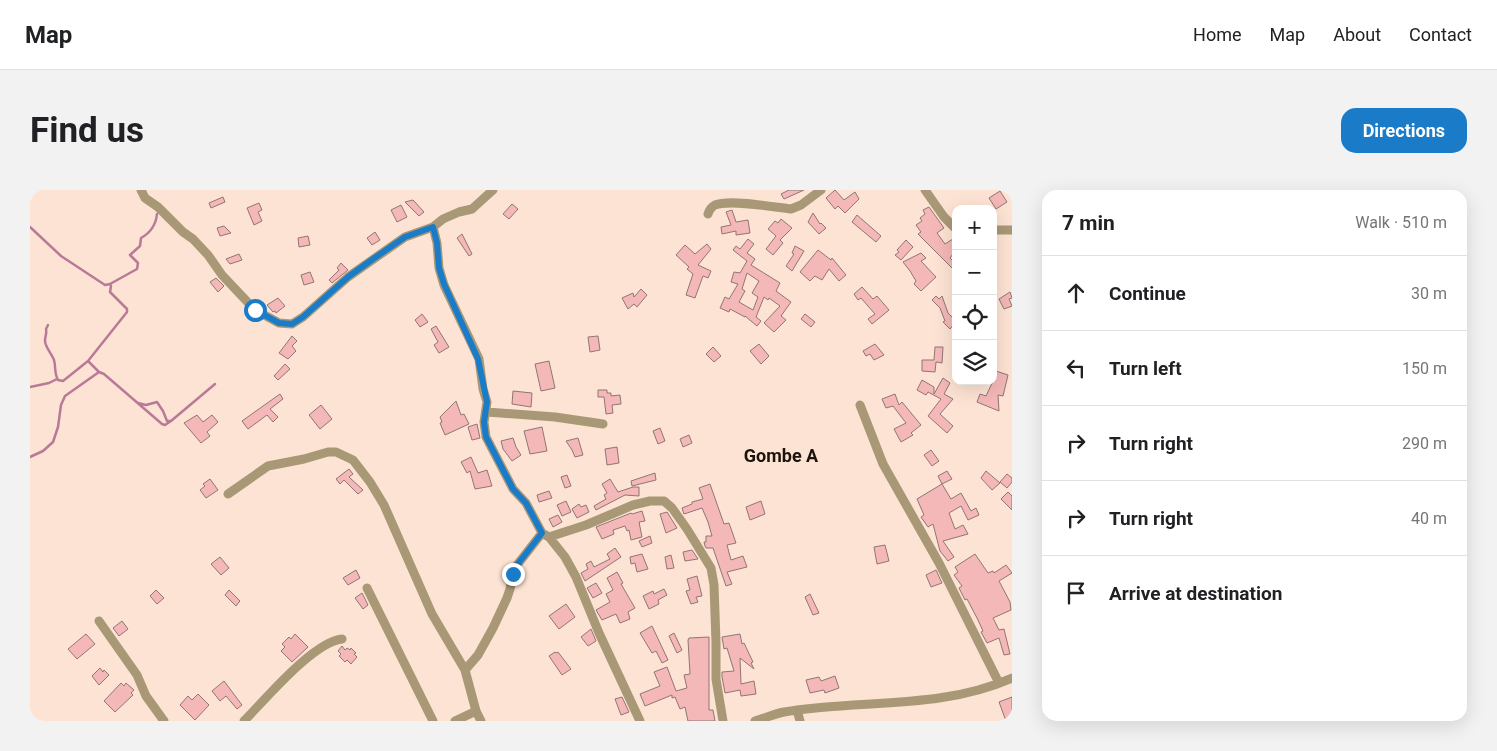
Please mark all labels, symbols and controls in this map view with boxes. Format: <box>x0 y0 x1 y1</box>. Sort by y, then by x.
text: Map <box>25 21 72 49</box>
text: Home <box>1193 24 1242 45</box>
text: Map <box>1270 24 1305 45</box>
text: About <box>1333 24 1381 45</box>
text: Contact <box>1409 24 1472 45</box>
button: Directions <box>1341 108 1467 153</box>
text: Find us <box>30 110 144 151</box>
map controls <box>952 205 997 385</box>
button: + <box>952 205 997 250</box>
text: 7 min <box>1062 211 1115 235</box>
text: Walk · 510 m <box>1355 213 1447 232</box>
button: − <box>952 250 997 295</box>
icon: ahead <box>1062 279 1090 307</box>
text: Continue <box>1109 282 1186 305</box>
text: 30 m <box>1411 284 1447 303</box>
button: locate <box>952 295 997 340</box>
route start <box>244 299 267 322</box>
button: layers <box>952 340 997 385</box>
icon: left <box>1062 354 1090 382</box>
text: Turn left <box>1109 357 1182 380</box>
text: 150 m <box>1402 359 1447 378</box>
icon: right <box>1062 429 1090 457</box>
text: Turn right <box>1109 432 1193 455</box>
text: 290 m <box>1402 434 1447 453</box>
district label: Gombe A <box>744 445 819 466</box>
icon: right <box>1062 504 1090 532</box>
text: Turn right <box>1109 507 1193 530</box>
text: 40 m <box>1411 509 1447 528</box>
route end <box>502 563 525 586</box>
icon: arrive <box>1062 579 1090 607</box>
text: Arrive at destination <box>1109 582 1282 605</box>

